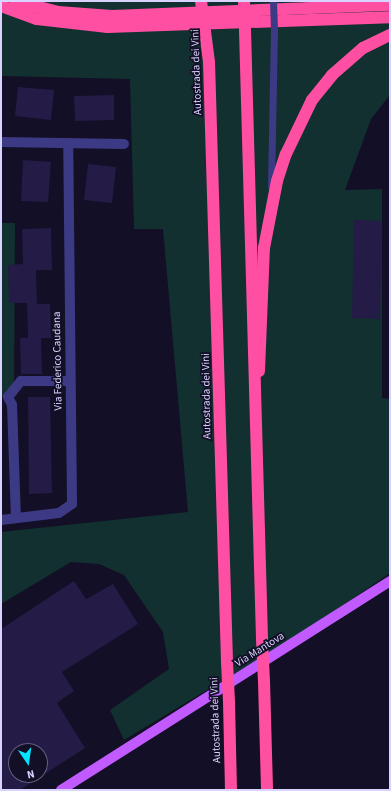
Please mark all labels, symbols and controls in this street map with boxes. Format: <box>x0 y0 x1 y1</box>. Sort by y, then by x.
street label: Autostrada dei Vini <box>189 29 205 115</box>
street label: Via Federico Caudana <box>51 311 65 411</box>
street label: Autostrada dei Vini <box>200 353 214 439</box>
street label: Via Mantova <box>233 630 287 670</box>
street label: Autostrada dei Vini <box>208 677 224 763</box>
north arrow <box>8 743 48 783</box>
text: N <box>25 766 36 782</box>

